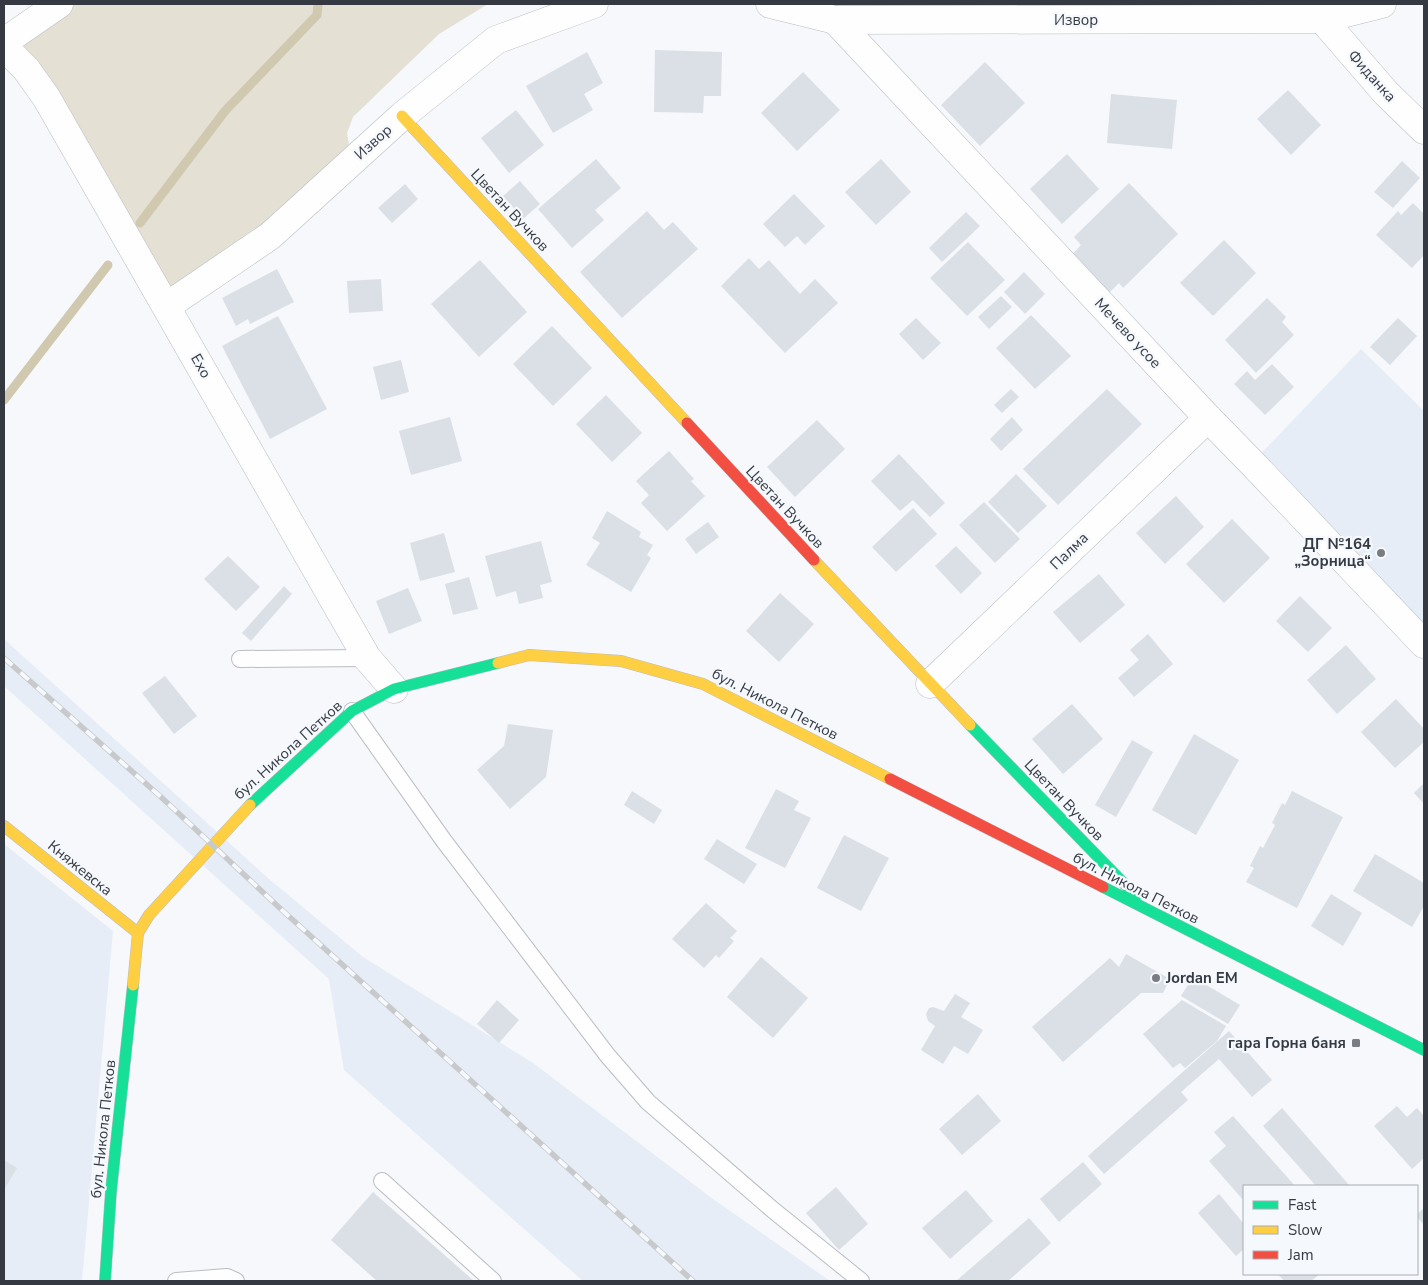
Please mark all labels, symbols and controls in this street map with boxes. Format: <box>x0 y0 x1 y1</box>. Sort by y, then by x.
street label: Извор <box>1054 10 1098 30</box>
street label: Фиданка <box>1343 46 1401 106</box>
street label: Извор <box>350 120 396 164</box>
street label: Цветан Вучков <box>466 164 554 256</box>
street label: Мечево усое <box>1090 293 1166 373</box>
street label: Ехо <box>186 350 216 382</box>
street label: Цветан Вучков <box>741 461 829 553</box>
street label: Палма <box>1046 528 1092 574</box>
place label: ДГ №164 „Зорница“ <box>1294 534 1371 571</box>
marker: ДГ №164 „Зорница“ <box>1375 547 1387 559</box>
street label: бул. Никола Петков <box>708 663 842 745</box>
street label: бул. Никола Петков <box>230 696 346 804</box>
street label: Цветан Вучков <box>1020 755 1108 845</box>
street label: Княжевска <box>44 836 116 900</box>
street label: бул. Никола Петков <box>1069 847 1203 929</box>
place label: Jordan EM <box>1165 968 1238 988</box>
marker: Jordan EM <box>1150 972 1162 984</box>
place label: гара Горна баня <box>1228 1033 1346 1053</box>
marker: гара Горна баня <box>1350 1037 1362 1049</box>
street label: бул. Никола Петков <box>86 1059 120 1199</box>
legend <box>1243 1185 1418 1275</box>
text: Fast <box>1288 1195 1317 1215</box>
text: Slow <box>1288 1220 1323 1240</box>
text: Jam <box>1287 1245 1314 1265</box>

